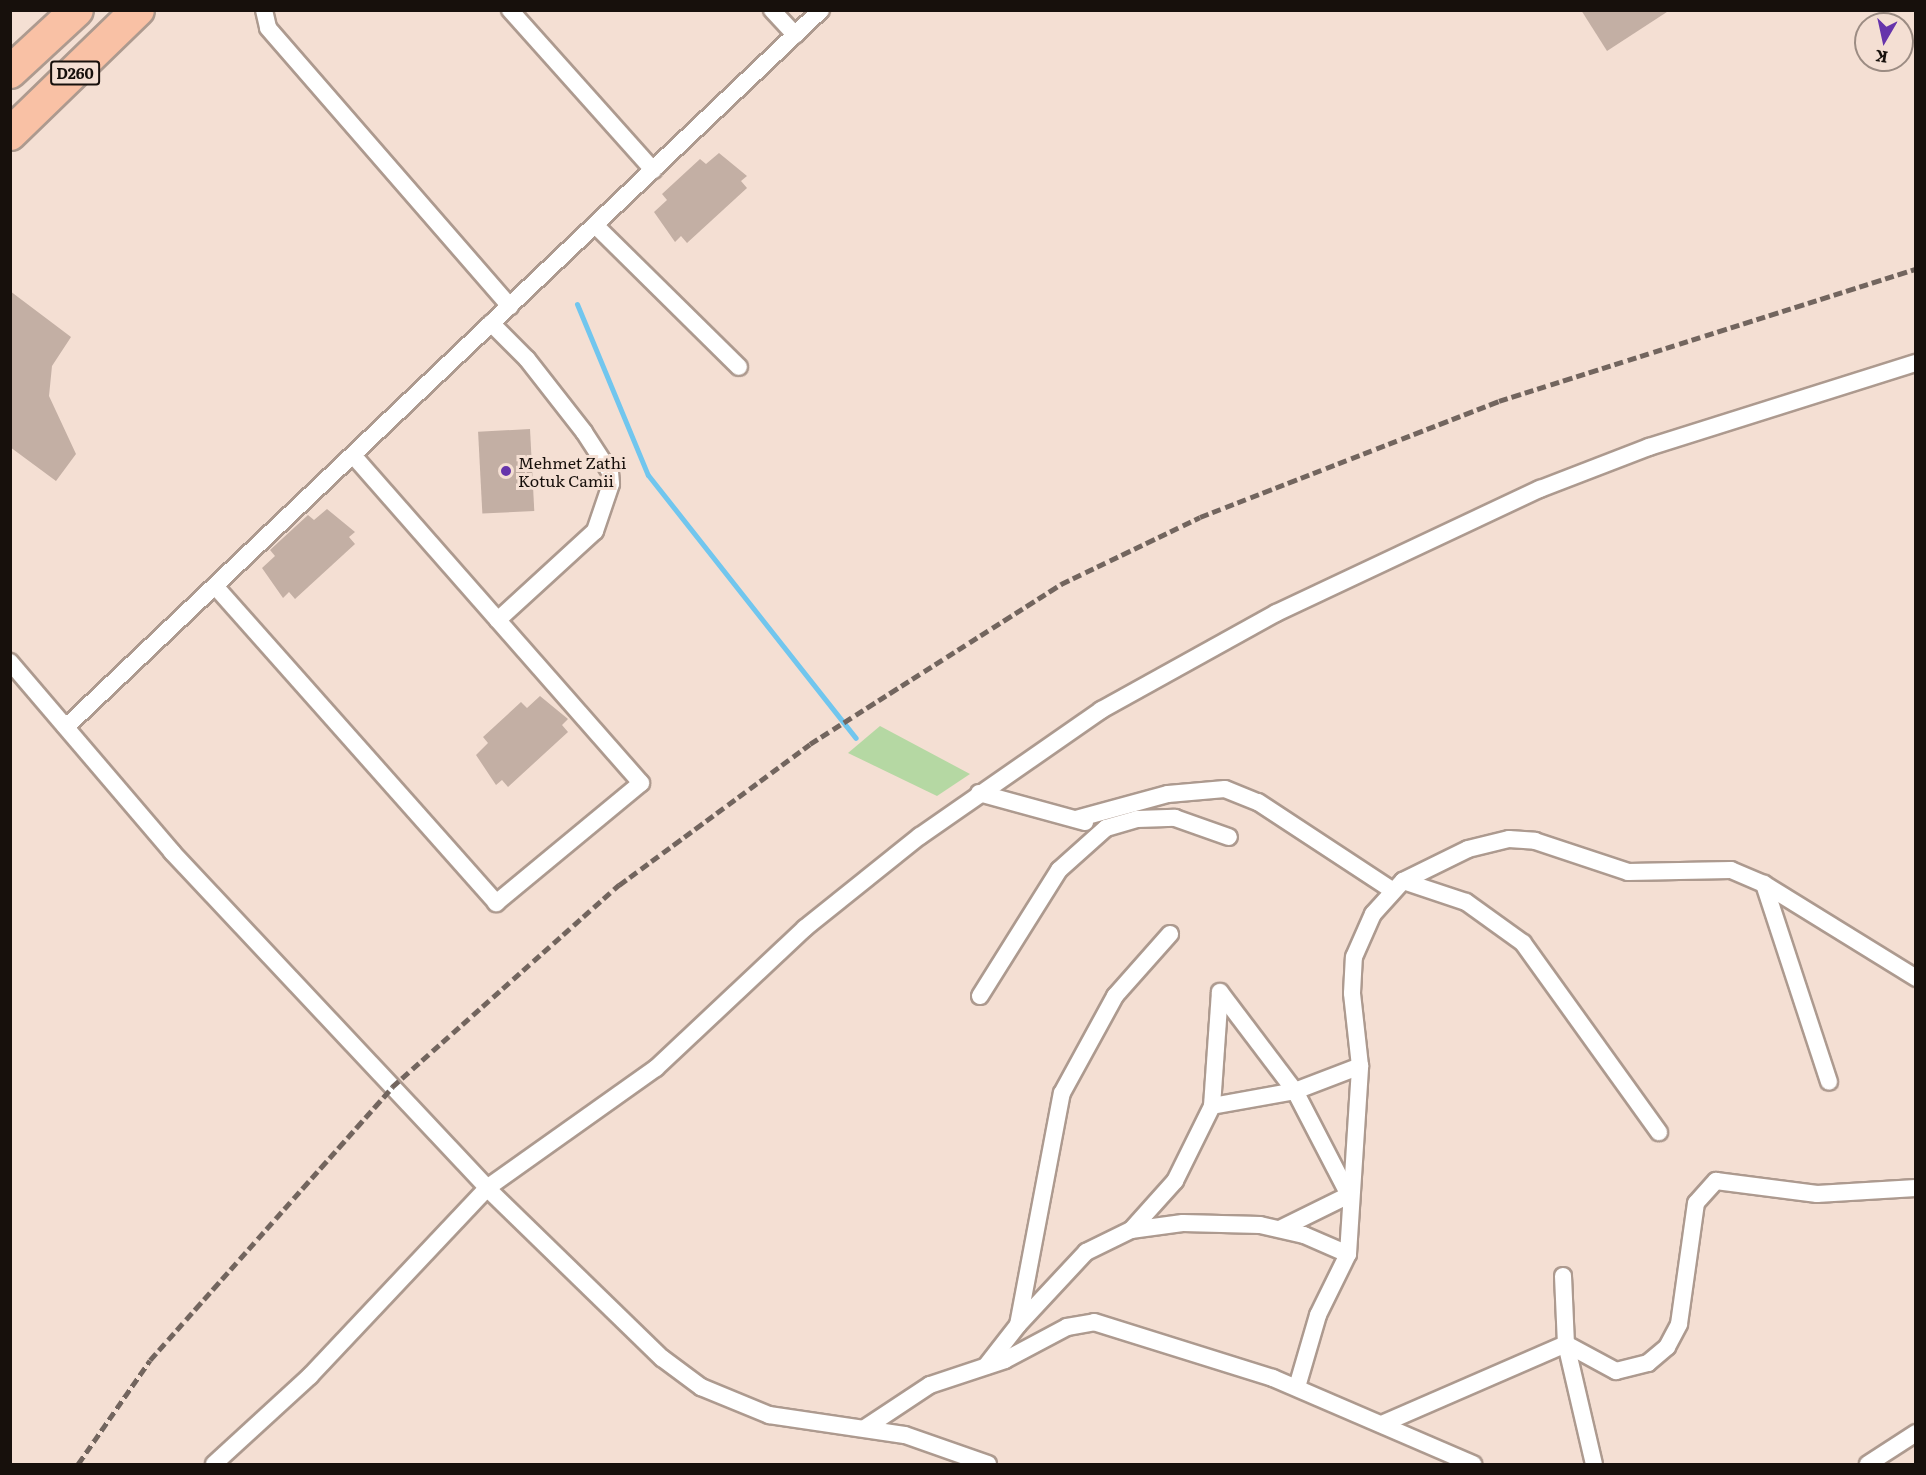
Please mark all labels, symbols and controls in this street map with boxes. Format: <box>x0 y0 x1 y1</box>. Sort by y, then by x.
north arrow <box>1854 12 1914 72</box>
text: K <box>1873 45 1890 71</box>
road number: D260 <box>50 61 100 85</box>
place label: Mehmet Zathi Kotuk Camii <box>518 452 626 490</box>
marker: Mehmet Zathi Kotuk Camii <box>499 464 513 478</box>

